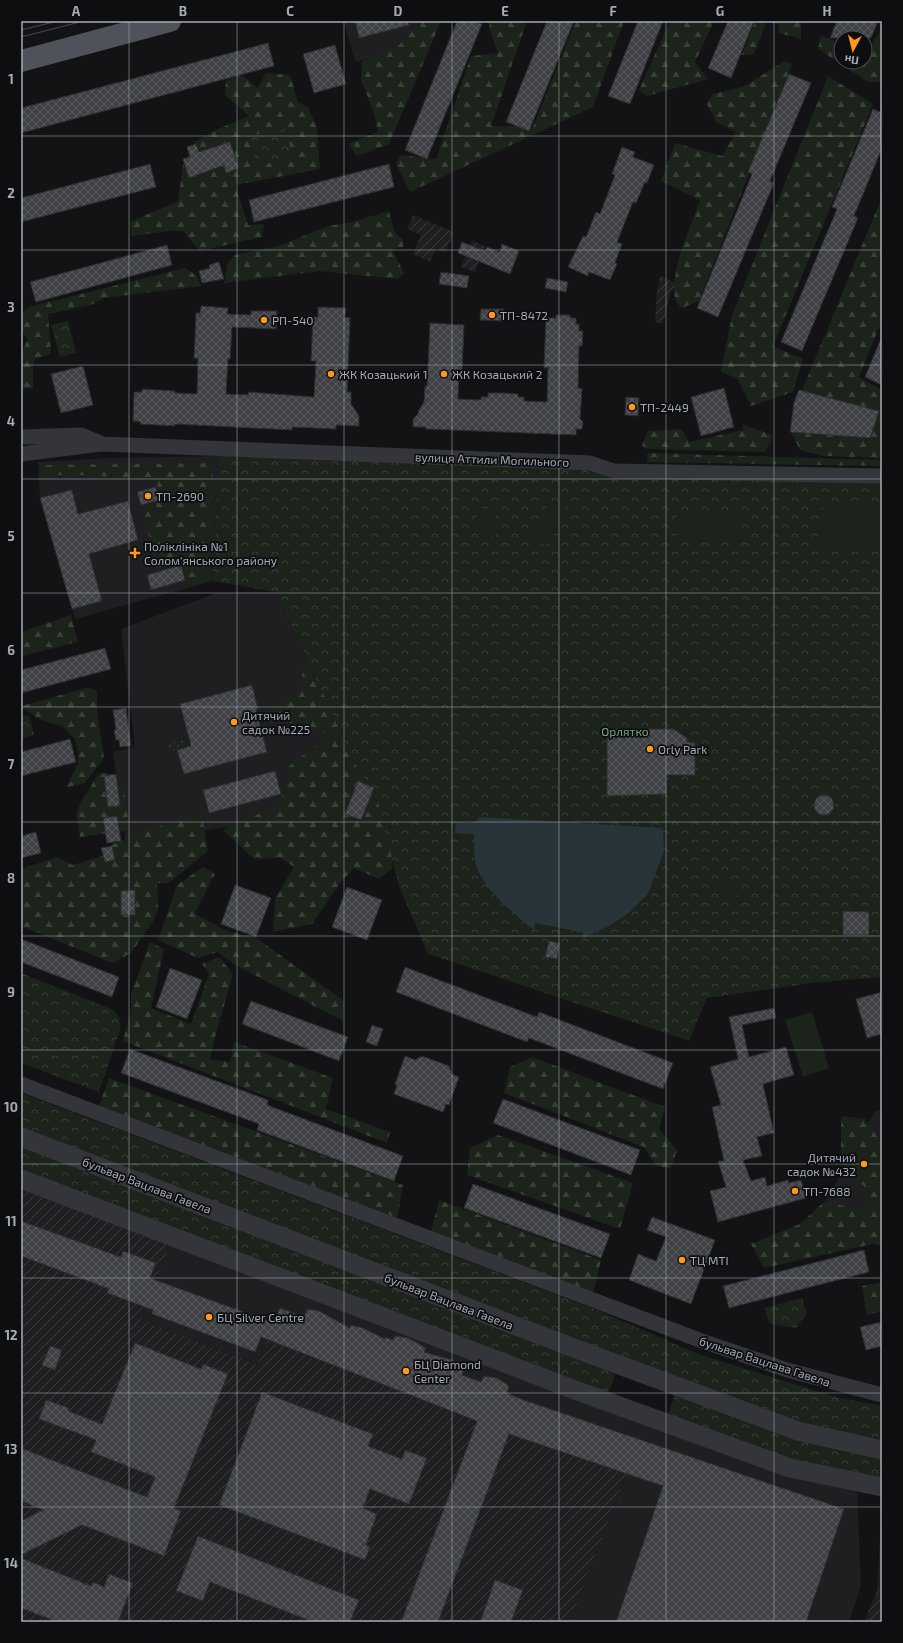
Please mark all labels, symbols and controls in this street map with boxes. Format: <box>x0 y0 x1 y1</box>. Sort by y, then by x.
text: A <box>72 3 81 19</box>
text: B <box>179 3 187 19</box>
text: C <box>286 3 294 19</box>
text: D <box>394 3 403 19</box>
text: E <box>501 3 509 19</box>
text: F <box>609 3 617 19</box>
text: G <box>716 3 724 19</box>
text: H <box>823 3 832 19</box>
north arrow <box>833 30 873 70</box>
text: Пн <box>844 53 860 68</box>
text: 1 <box>8 71 14 87</box>
text: 2 <box>7 185 15 201</box>
text: 3 <box>7 299 15 315</box>
place label: ТП-8472 <box>500 308 548 322</box>
marker: ТП-8472 <box>487 310 497 320</box>
place label: РП-540 <box>272 313 314 327</box>
marker: РП-540 <box>259 315 269 325</box>
place label: ЖК Козацький 1 <box>339 367 428 381</box>
place label: ЖК Козацький 2 <box>452 367 543 381</box>
marker: ЖК Козацький 1 <box>326 369 336 379</box>
marker: ЖК Козацький 2 <box>439 369 449 379</box>
place label: ТП-2449 <box>640 400 689 414</box>
marker: ТП-2449 <box>627 402 637 412</box>
text: 4 <box>7 413 15 429</box>
street label: вулиця Аттили Могильного <box>415 449 570 470</box>
place label: ТП-2690 <box>156 489 204 503</box>
marker: ТП-2690 <box>143 491 153 501</box>
text: 5 <box>7 528 15 544</box>
place label: Поліклініка №1 Солом'янського району <box>144 539 278 568</box>
marker: Поліклініка №1 Солом'янського району <box>129 547 141 559</box>
text: 6 <box>7 642 15 658</box>
place label: Дитячий садок №225 <box>242 708 310 736</box>
marker: Дитячий садок №225 <box>229 717 239 727</box>
park label: Орлятко <box>601 724 649 738</box>
place label: Orly Park <box>658 742 707 756</box>
marker: Orly Park <box>645 744 655 754</box>
text: 7 <box>8 756 15 772</box>
text: 8 <box>7 870 15 886</box>
text: 9 <box>7 984 15 1000</box>
text: 10 <box>4 1099 18 1115</box>
place label: Дитячий садок №432 <box>787 1150 856 1178</box>
street label: бульвар Вацлава Гавела <box>80 1154 214 1217</box>
marker: Дитячий садок №432 <box>859 1159 869 1169</box>
place label: ТП-7688 <box>803 1184 850 1198</box>
marker: ТП-7688 <box>790 1186 800 1196</box>
text: 11 <box>5 1213 17 1229</box>
place label: ТЦ MTI <box>690 1253 729 1267</box>
marker: ТЦ MTI <box>677 1255 687 1265</box>
street label: бульвар Вацлава Гавела <box>382 1270 516 1333</box>
place label: БЦ Silver Centre <box>217 1310 304 1324</box>
marker: БЦ Silver Centre <box>204 1312 214 1322</box>
text: 12 <box>4 1327 18 1343</box>
street label: бульвар Вацлава Гавела <box>697 1333 832 1390</box>
place label: БЦ Diamond Center <box>414 1357 481 1385</box>
marker: БЦ Diamond Center <box>401 1366 411 1376</box>
text: 13 <box>5 1441 18 1457</box>
text: 14 <box>4 1555 18 1571</box>

